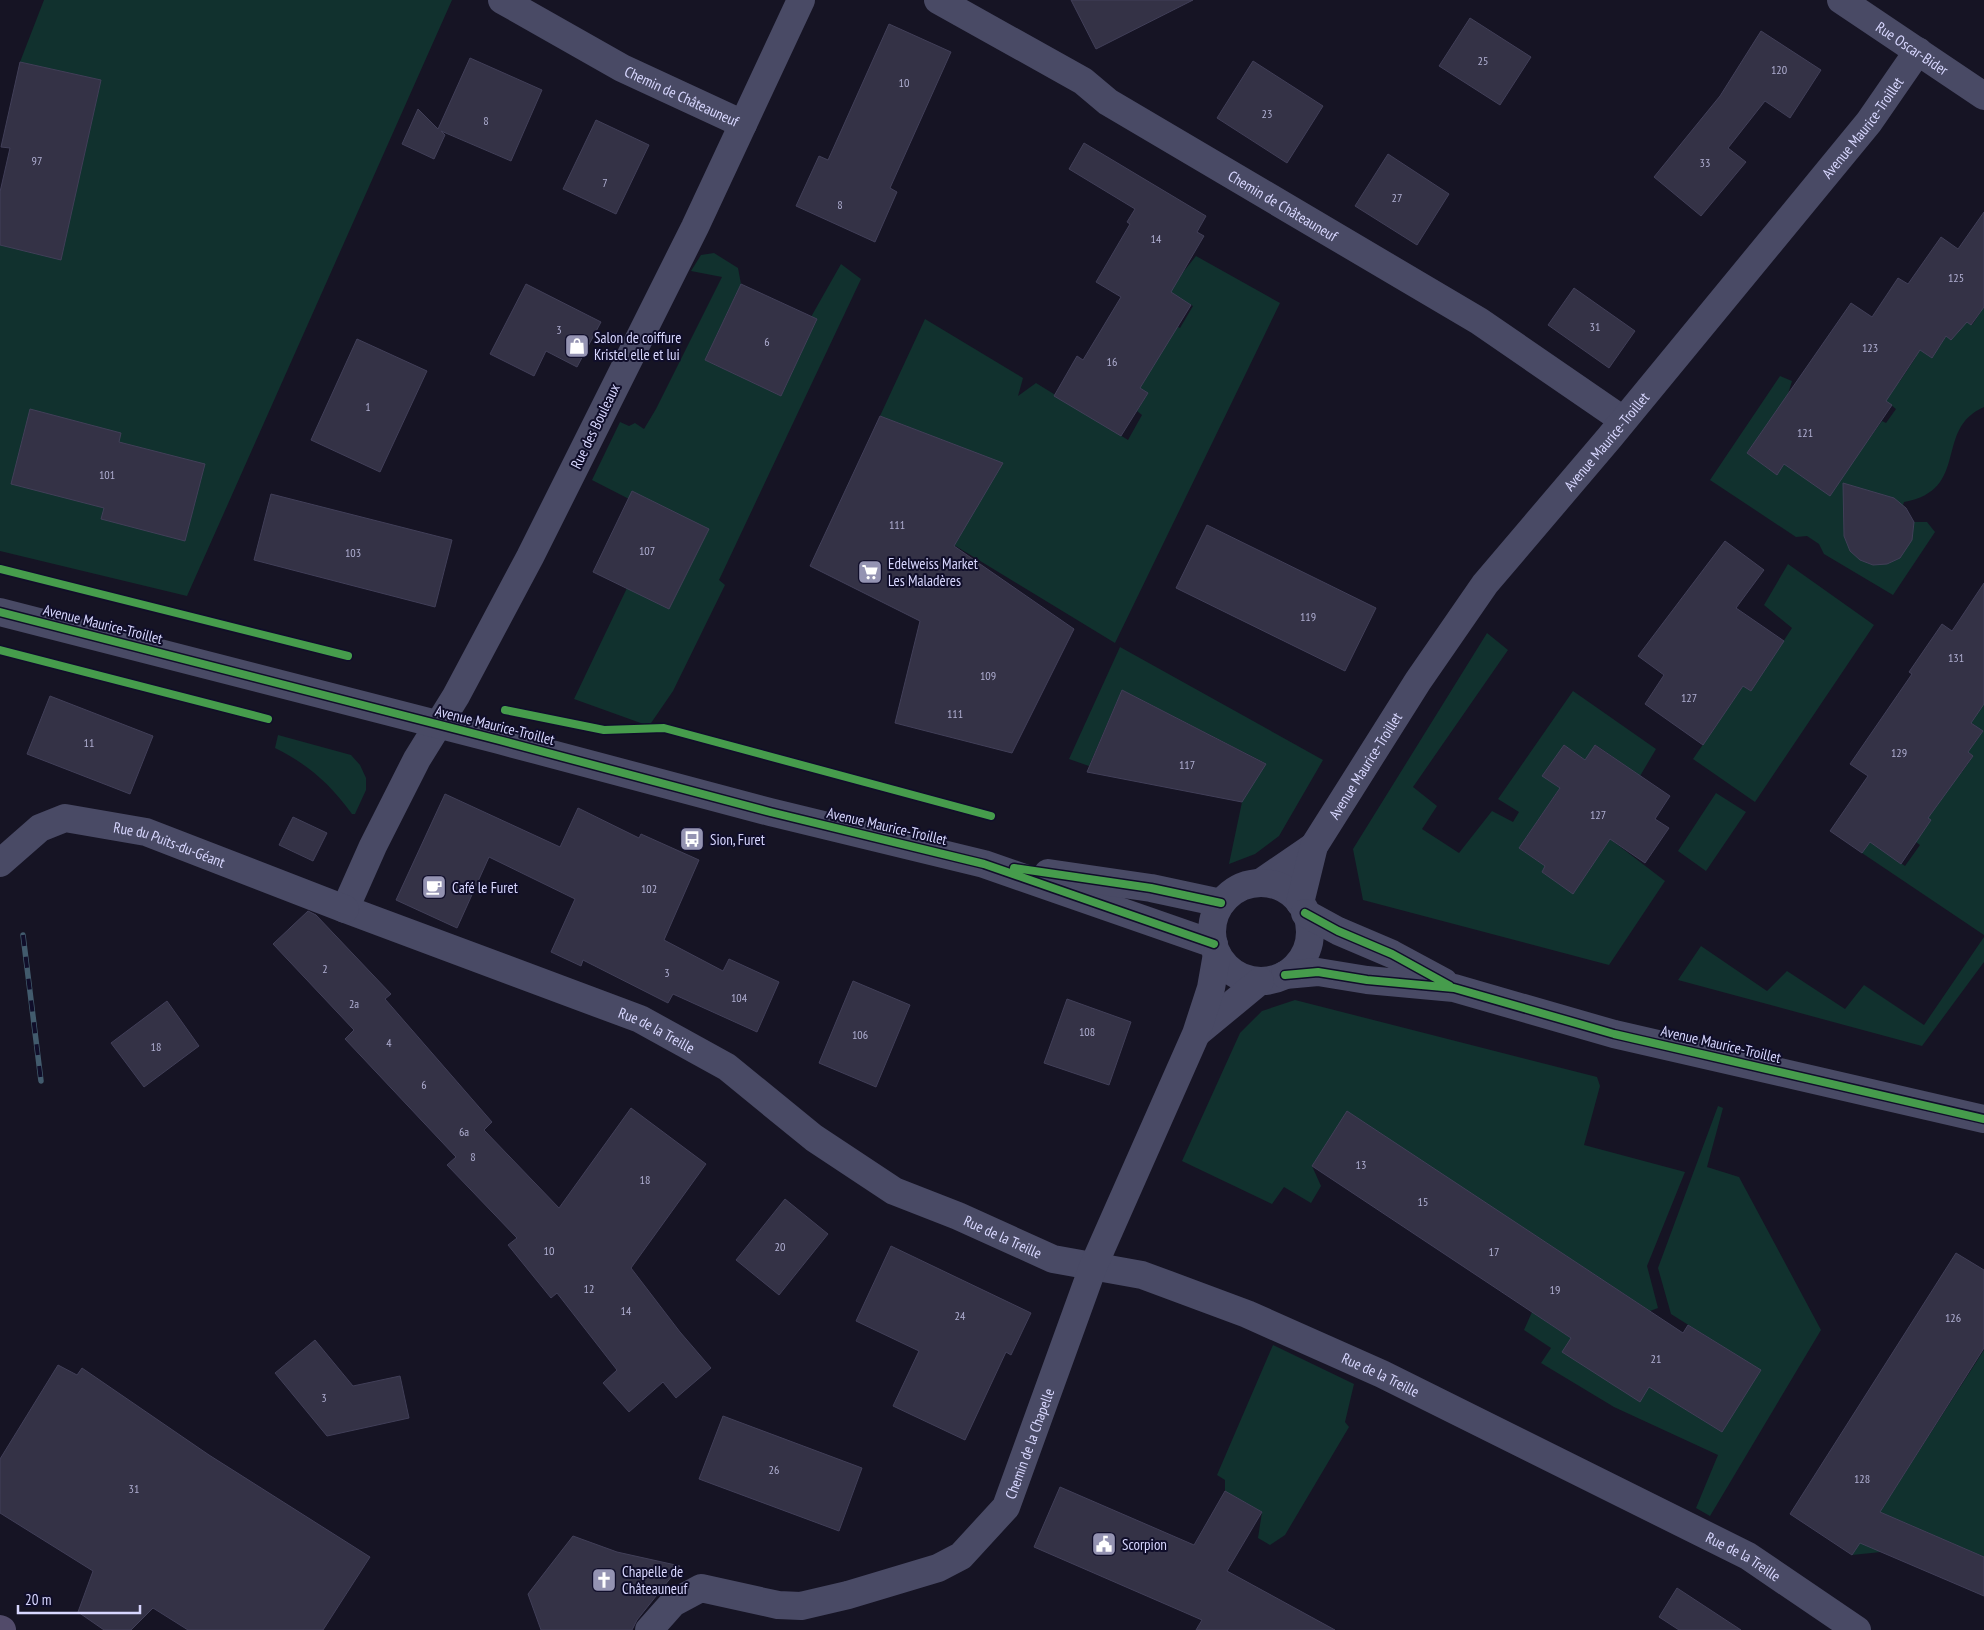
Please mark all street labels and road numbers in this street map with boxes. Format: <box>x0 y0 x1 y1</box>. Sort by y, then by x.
street label: Rue Oscar-Bider <box>1872 17 1953 80</box>
street label: Chemin de Châteauneuf <box>622 61 743 131</box>
street label: Avenue Maurice-Troillet <box>1817 73 1907 182</box>
street label: Chemin de Châteauneuf <box>1225 166 1342 246</box>
street label: Rue des Bouleaux <box>566 380 624 472</box>
street label: Avenue Maurice-Troillet <box>1559 388 1653 494</box>
street label: Avenue Maurice-Troillet <box>41 600 165 648</box>
street label: Avenue Maurice-Troillet <box>433 701 557 749</box>
street label: Avenue Maurice-Troillet <box>1324 708 1406 822</box>
street label: Avenue Maurice-Troillet <box>825 803 949 849</box>
street label: Rue du Puits-du-Géant <box>112 817 228 871</box>
street label: Rue de la Treille <box>616 1002 698 1057</box>
street label: Avenue Maurice-Troillet <box>1659 1021 1783 1067</box>
street label: Rue de la Treille <box>961 1210 1045 1262</box>
street label: Rue de la Treille <box>1339 1348 1423 1401</box>
street label: Chemin de la Chapelle <box>1000 1385 1058 1502</box>
street label: Rue de la Treille <box>1703 1527 1785 1585</box>

